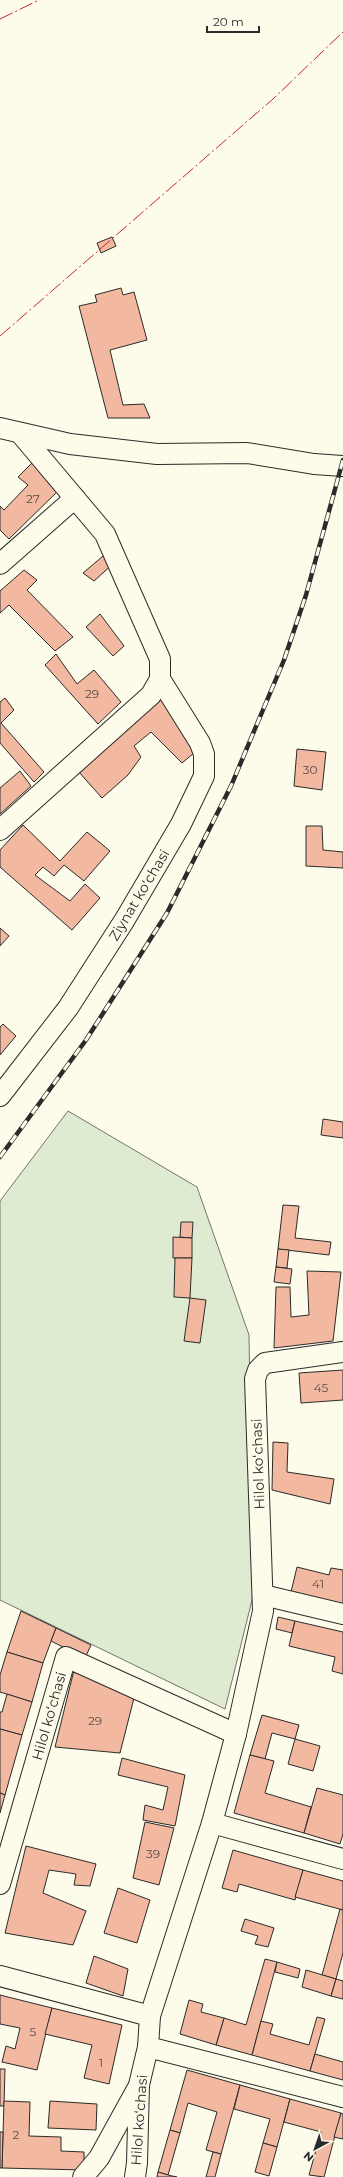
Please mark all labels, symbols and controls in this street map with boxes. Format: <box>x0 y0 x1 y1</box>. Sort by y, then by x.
scale bar <box>207 8 259 34</box>
text: 20 m <box>213 14 244 29</box>
house number: 27 <box>26 491 40 506</box>
house number: 29 <box>85 686 99 701</box>
house number: 30 <box>303 762 317 777</box>
street label: Ziynat koʻchasi <box>105 846 173 944</box>
house number: 45 <box>314 1380 329 1395</box>
street label: Hilol koʻchasi <box>247 1418 269 1510</box>
house number: 41 <box>312 1576 324 1591</box>
street label: Hilol koʻchasi <box>28 1670 70 1762</box>
house number: 29 <box>88 1713 102 1728</box>
house number: 39 <box>146 1846 160 1861</box>
house number: 5 <box>30 2024 37 2039</box>
house number: 1 <box>99 2055 103 2070</box>
street label: Hilol koʻchasi <box>127 2074 151 2166</box>
house number: 2 <box>13 2127 20 2142</box>
north arrow <box>295 2129 335 2169</box>
text: N <box>301 2148 316 2165</box>

